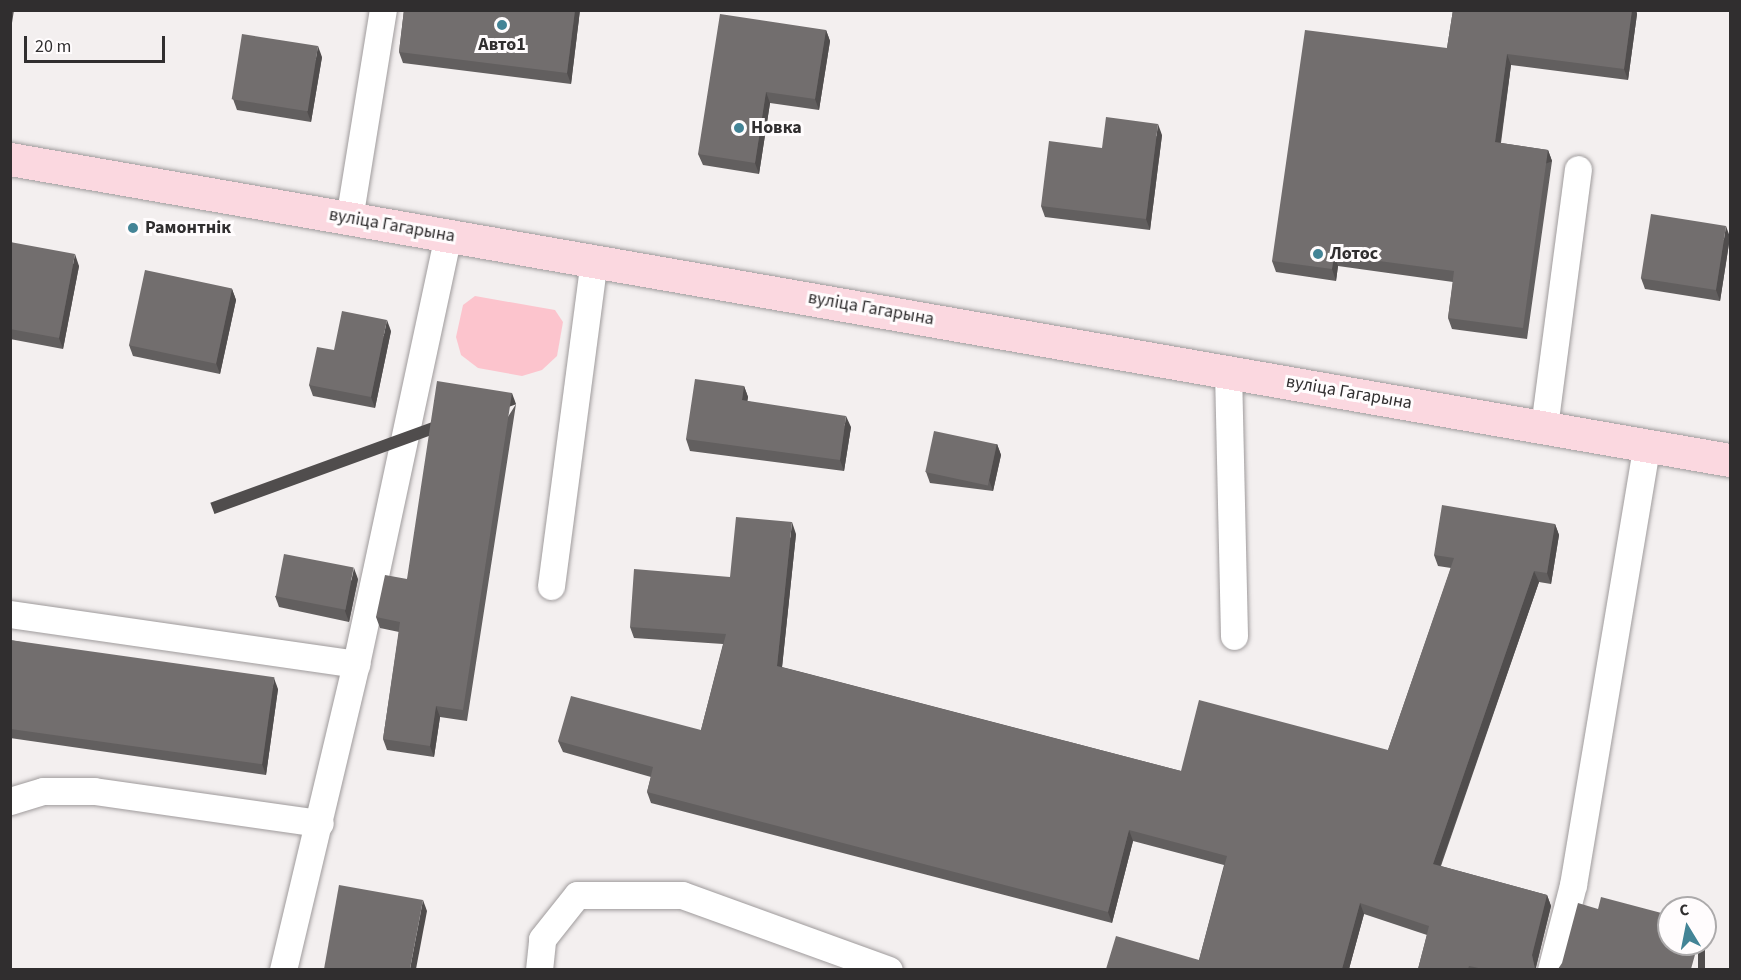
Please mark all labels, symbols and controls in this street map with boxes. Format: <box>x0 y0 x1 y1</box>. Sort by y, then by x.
marker: Авто1 <box>495 18 509 32</box>
scale bar <box>27 24 168 62</box>
text: 20 m <box>35 34 71 59</box>
place label: Авто1 <box>478 34 526 56</box>
place label: Новка <box>751 117 802 139</box>
marker: Новка <box>732 121 746 135</box>
street label: вуліца Гагарына <box>327 204 457 248</box>
place label: Рамонтнік <box>145 217 231 239</box>
marker: Рамонтнік <box>126 221 140 235</box>
place label: Лотос <box>1330 243 1378 265</box>
marker: Лотос <box>1311 247 1325 261</box>
street label: вуліца Гагарына <box>806 287 936 331</box>
street label: вуліца Гагарына <box>1284 371 1414 415</box>
north arrow <box>1657 896 1717 956</box>
text: С <box>1678 899 1691 922</box>

